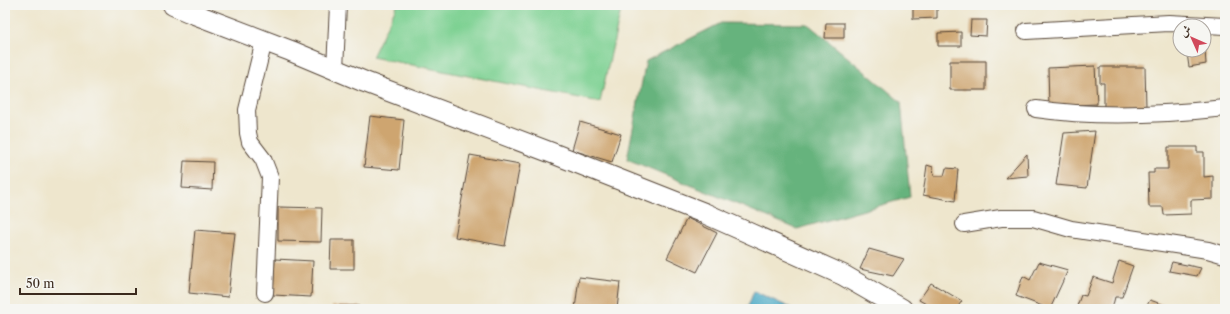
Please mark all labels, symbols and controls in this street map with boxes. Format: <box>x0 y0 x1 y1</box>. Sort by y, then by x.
north arrow <box>1172 18 1212 58</box>
text: ش <box>1176 22 1194 40</box>
scale bar <box>20 270 136 296</box>
text: 50 m <box>26 276 55 291</box>

